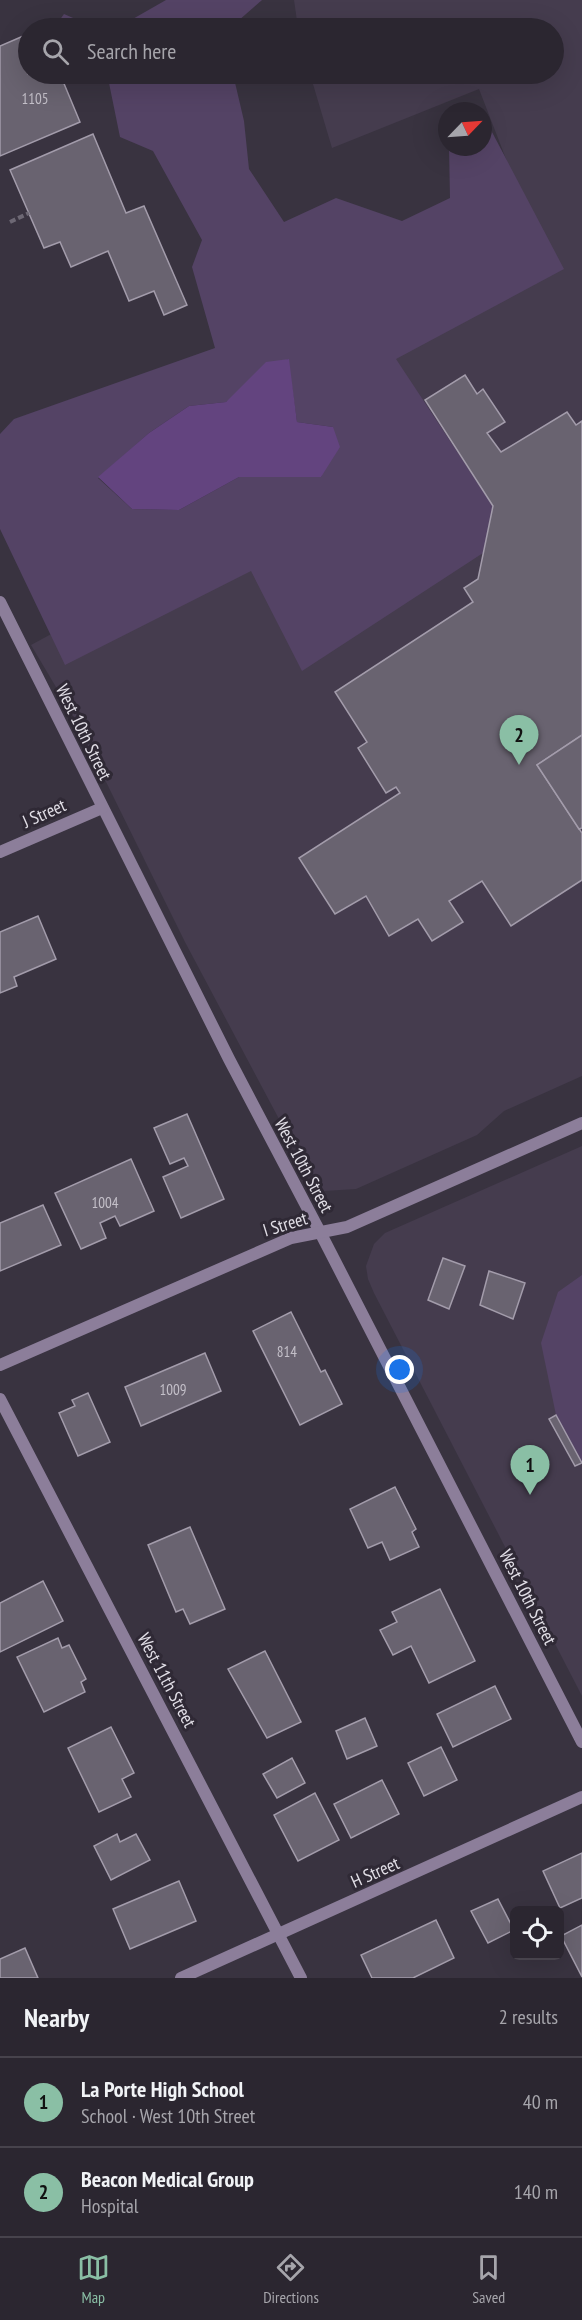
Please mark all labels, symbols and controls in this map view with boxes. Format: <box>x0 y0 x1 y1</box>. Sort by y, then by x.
search box <box>18 18 564 84</box>
icon: search <box>39 35 72 68</box>
text: Search here <box>87 37 176 65</box>
house number: 1105 <box>21 89 49 108</box>
north arrow <box>438 102 492 156</box>
street label: West 10th Street <box>51 680 117 784</box>
pin: 2 <box>500 716 538 765</box>
street label: J Street <box>18 793 69 833</box>
street label: West 10th Street <box>269 1114 339 1216</box>
house number: 1004 <box>91 1193 119 1212</box>
street label: I Street <box>260 1206 310 1242</box>
house number: 814 <box>277 1342 297 1361</box>
your location <box>385 1355 414 1384</box>
house number: 1009 <box>159 1380 187 1399</box>
pin: 1 <box>510 1446 550 1495</box>
street label: West 10th Street <box>494 1545 562 1649</box>
street label: West 11th Street <box>132 1629 202 1731</box>
street label: H Street <box>347 1851 403 1893</box>
map controls <box>510 1906 564 1960</box>
button: locate <box>510 1906 564 1960</box>
text: Nearby <box>24 2001 89 2034</box>
text: 2 results <box>499 2004 558 2030</box>
text: La Porte High School <box>81 2075 244 2103</box>
text: 1 <box>39 2089 48 2115</box>
text: 40 m <box>523 2089 558 2115</box>
text: School · West 10th Street <box>81 2103 255 2129</box>
text: Beacon Medical Group <box>81 2165 254 2193</box>
text: 2 <box>39 2179 48 2205</box>
text: 140 m <box>514 2179 558 2205</box>
text: Hospital <box>81 2193 138 2219</box>
tab: Map <box>77 2251 110 2307</box>
tab: Directions <box>263 2251 319 2307</box>
tab: Saved <box>472 2251 505 2307</box>

